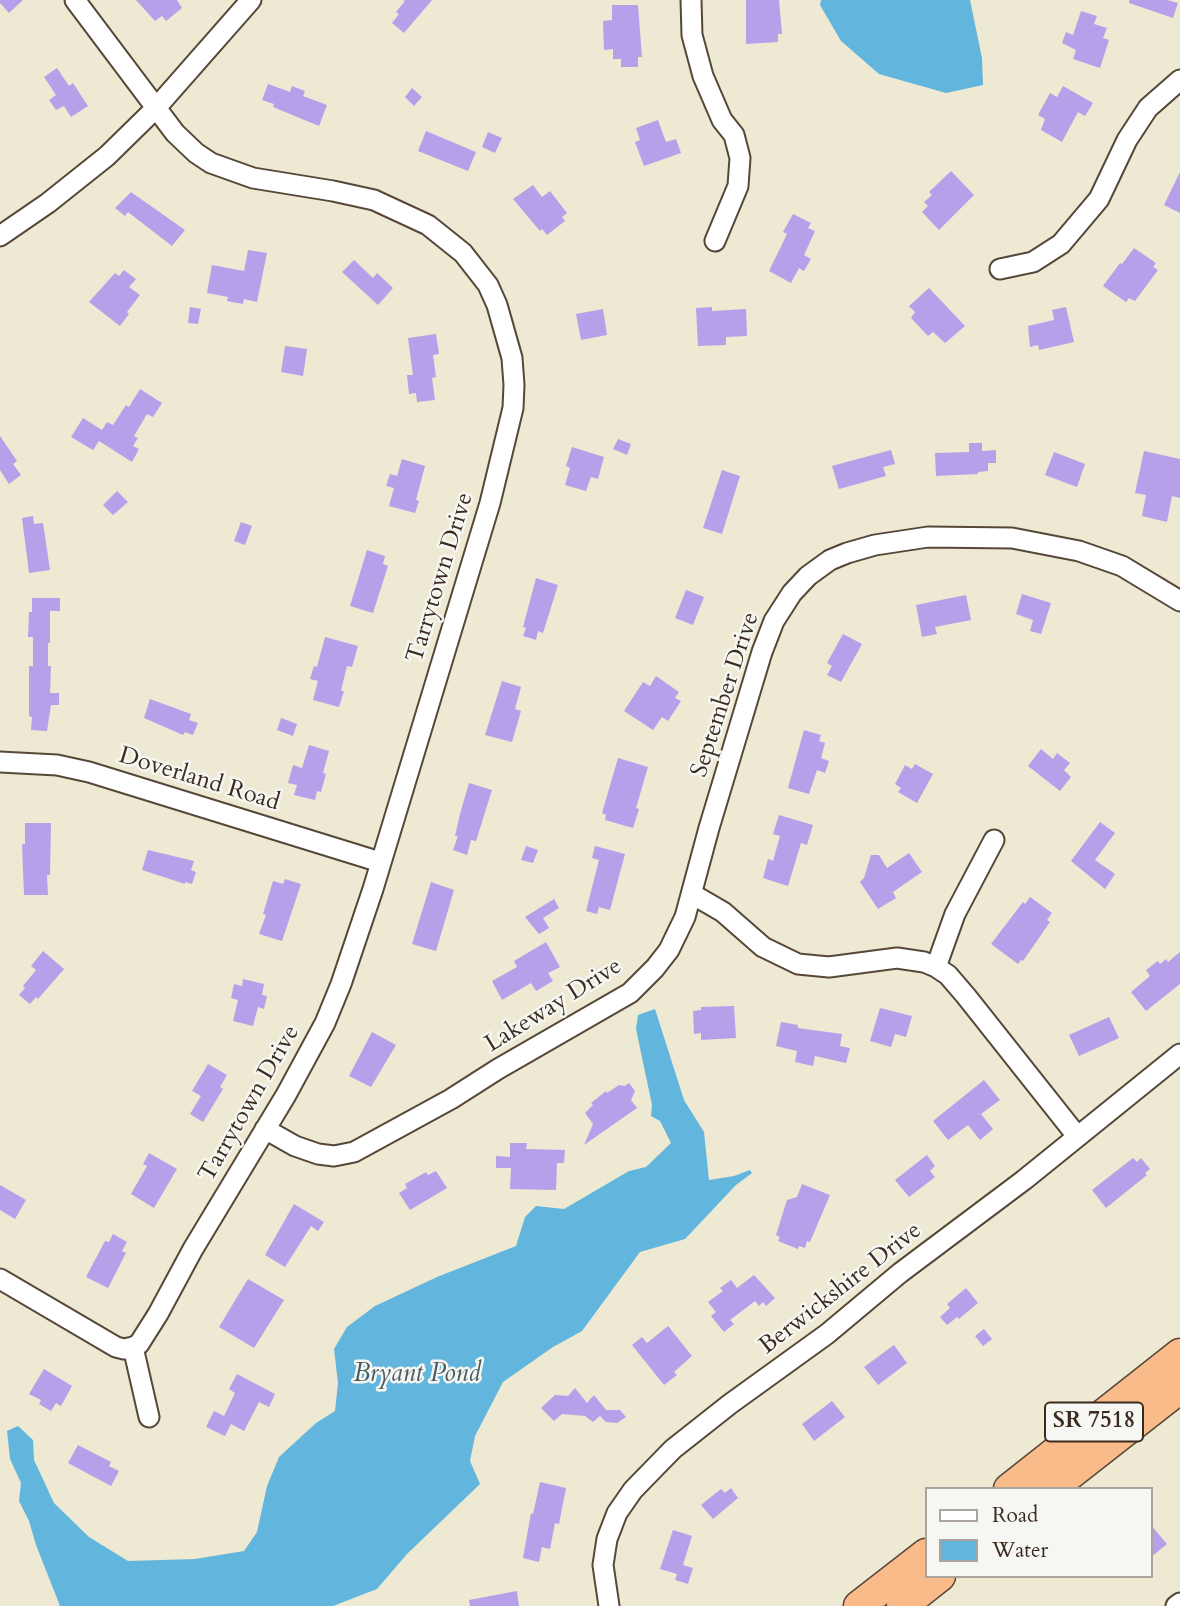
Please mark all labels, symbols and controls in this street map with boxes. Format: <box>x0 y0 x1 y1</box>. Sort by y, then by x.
street label: Tarrytown Drive <box>401 490 481 666</box>
street label: September Drive <box>686 609 766 781</box>
street label: Doverland Road <box>115 742 283 818</box>
street label: Lakeway Drive <box>480 953 628 1059</box>
street label: Tarrytown Drive <box>194 1021 306 1187</box>
street label: Berwickshire Drive <box>754 1217 928 1361</box>
water label: Bryant Pond <box>353 1359 481 1391</box>
road number: SR 7518 <box>1045 1402 1143 1442</box>
legend <box>925 1487 1152 1578</box>
text: Road <box>992 1501 1038 1530</box>
text: Water <box>992 1536 1048 1565</box>

